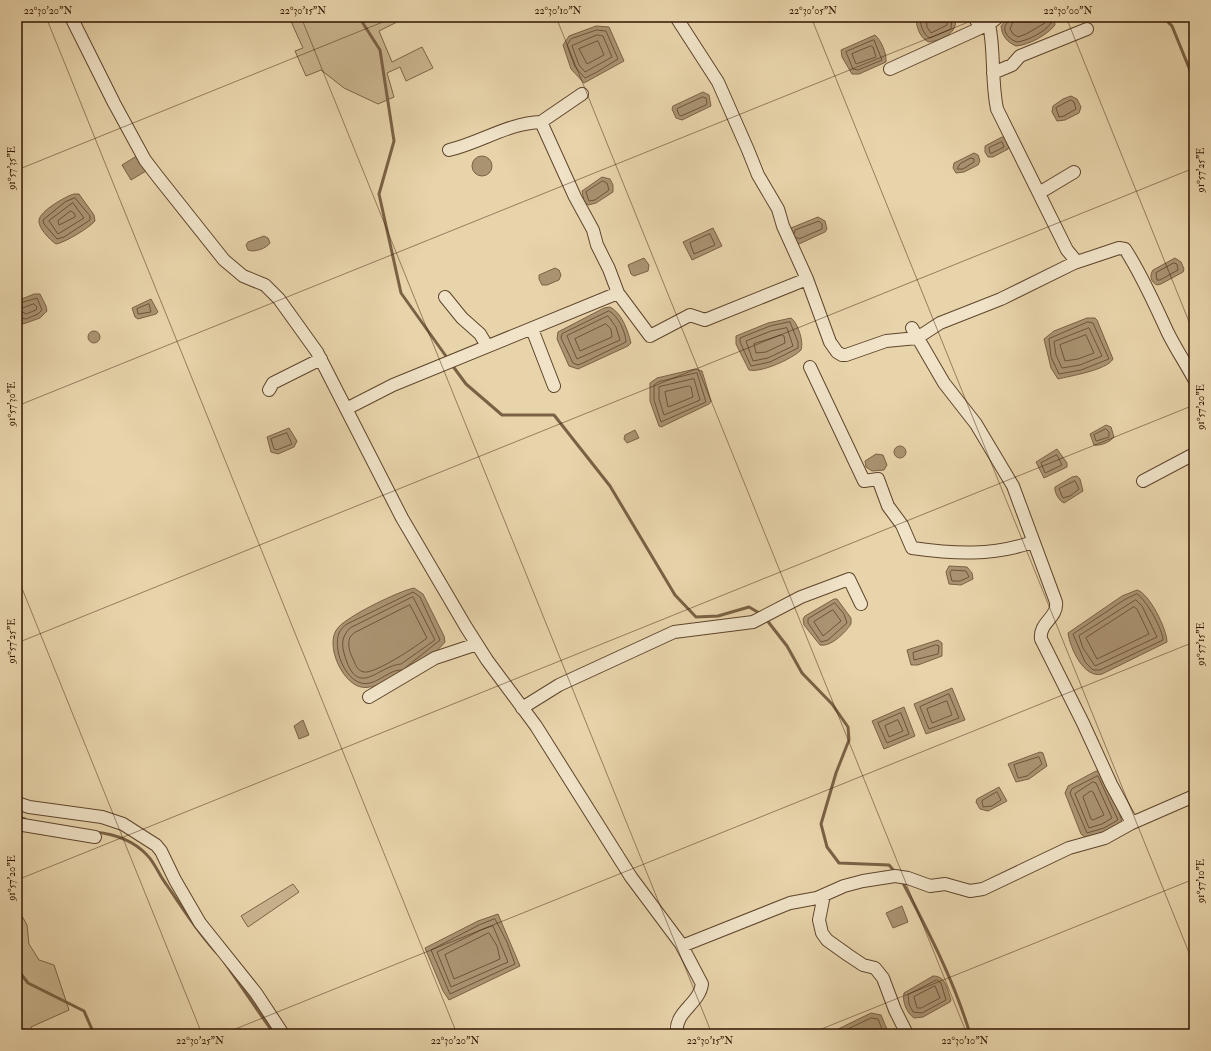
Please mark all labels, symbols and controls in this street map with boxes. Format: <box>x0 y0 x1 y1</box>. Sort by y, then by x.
text: 22°30'20"N <box>24 5 72 17</box>
text: 22°30'15"N <box>280 5 326 17</box>
text: 22°30'10"N <box>534 5 582 17</box>
text: 22°30'05"N <box>789 5 837 17</box>
text: 22°30'00"N <box>1044 5 1092 17</box>
text: 91°57'35"E <box>6 146 18 191</box>
text: 91°57'25"E <box>1195 148 1207 193</box>
text: 91°57'30"E <box>6 382 18 427</box>
text: 91°57'20"E <box>1195 384 1207 431</box>
text: 91°57'25"E <box>6 619 18 664</box>
text: 91°57'15"E <box>1195 622 1207 667</box>
text: 91°57'20"E <box>6 855 18 902</box>
text: 91°57'10"E <box>1195 859 1207 904</box>
text: 22°30'25"N <box>176 1035 224 1047</box>
text: 22°30'20"N <box>431 1035 479 1047</box>
text: 22°30'15"N <box>687 1035 733 1047</box>
text: 22°30'10"N <box>941 1035 989 1047</box>

